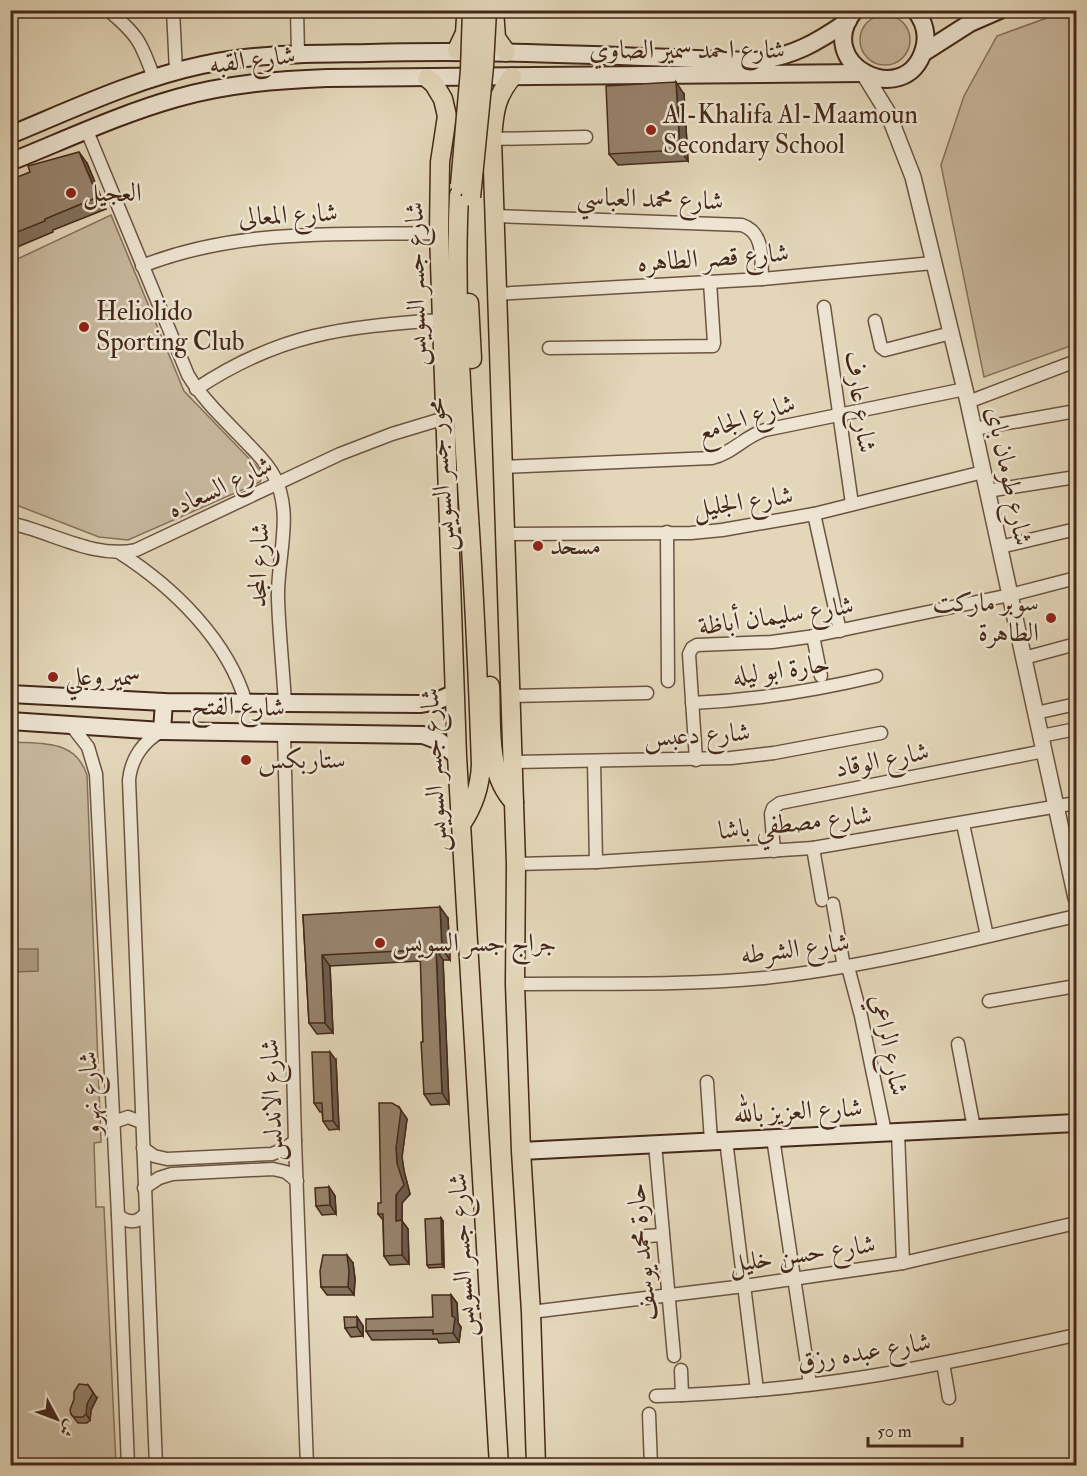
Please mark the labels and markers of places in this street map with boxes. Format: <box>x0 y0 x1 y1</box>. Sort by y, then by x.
place label: Al-Khalifa Al-Maamoun Secondary School <box>662 99 918 161</box>
marker: Al-Khalifa Al-Maamoun Secondary School <box>644 123 658 137</box>
place label: العجيل <box>83 177 142 210</box>
marker: العجيل <box>64 186 78 200</box>
place label: Heliolido Sporting Club <box>96 296 245 359</box>
marker: Heliolido Sporting Club <box>77 320 91 334</box>
place label: مسحد <box>550 530 601 562</box>
marker: مسحد <box>531 539 545 553</box>
place label: سوبر ماركت الطاهرة <box>933 587 1039 649</box>
marker: سوبر ماركت الطاهرة <box>1044 611 1058 625</box>
place label: سمير وعلي <box>65 661 141 701</box>
marker: سمير وعلي <box>46 670 60 684</box>
place label: ستاربكس <box>258 744 346 777</box>
marker: ستاربكس <box>239 753 253 767</box>
place label: جراج جسر السويس <box>392 927 557 966</box>
marker: جراج جسر السويس <box>373 936 387 950</box>

